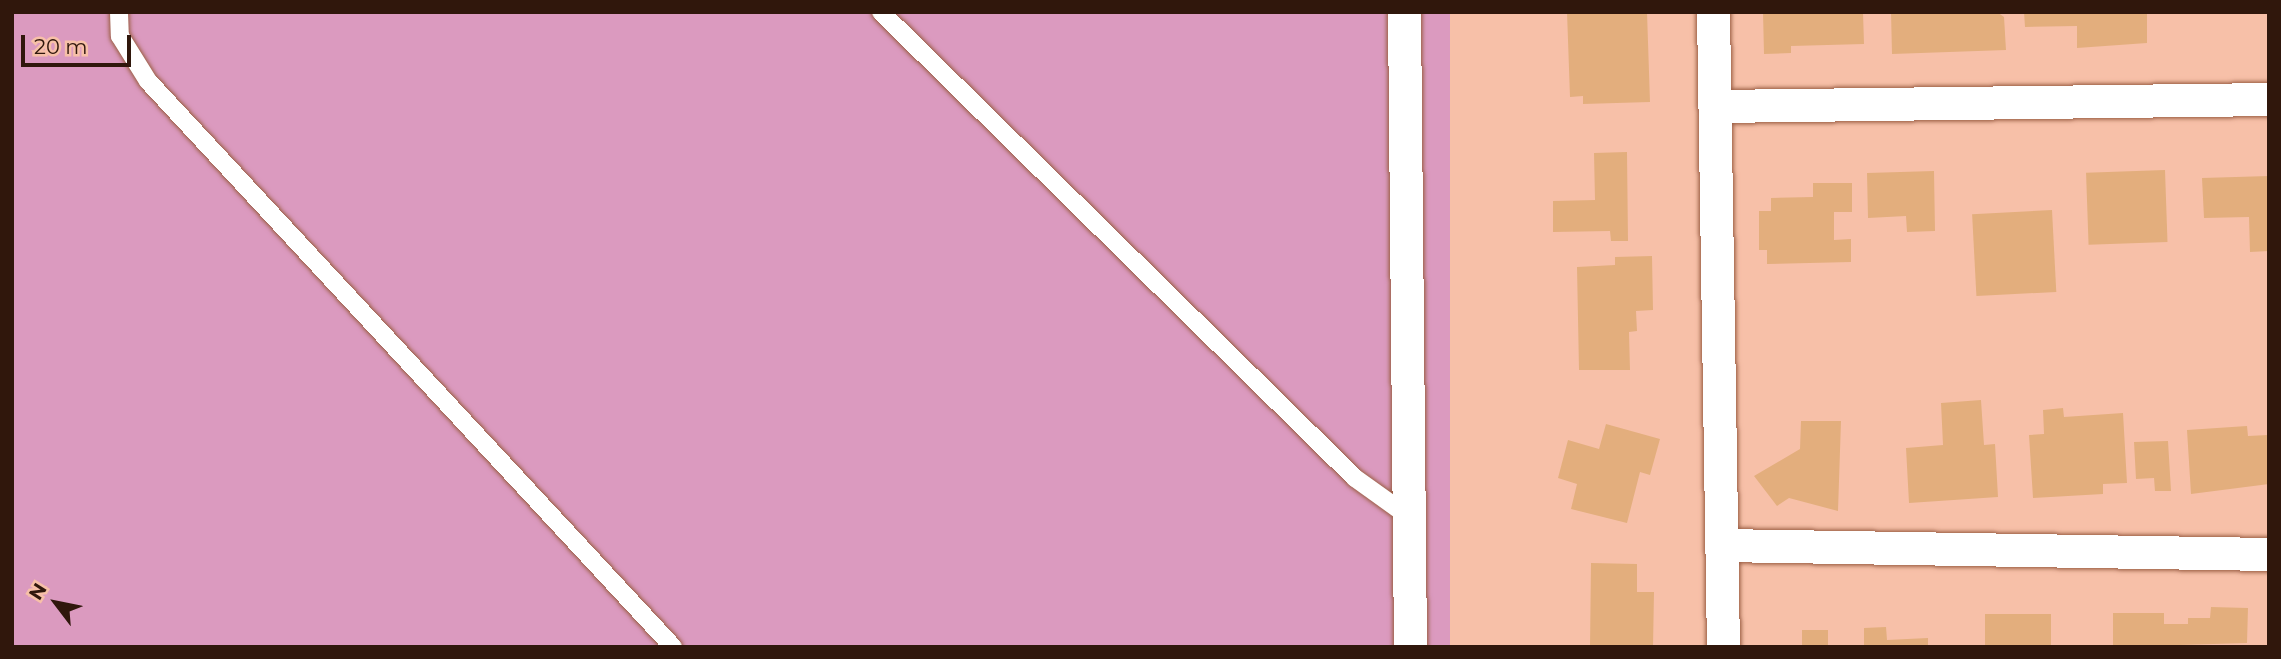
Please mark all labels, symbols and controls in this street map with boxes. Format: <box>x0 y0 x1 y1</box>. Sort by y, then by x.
scale bar <box>24 21 135 65</box>
text: 20 m <box>34 34 88 59</box>
north arrow <box>21 568 91 638</box>
text: N <box>24 579 52 604</box>

